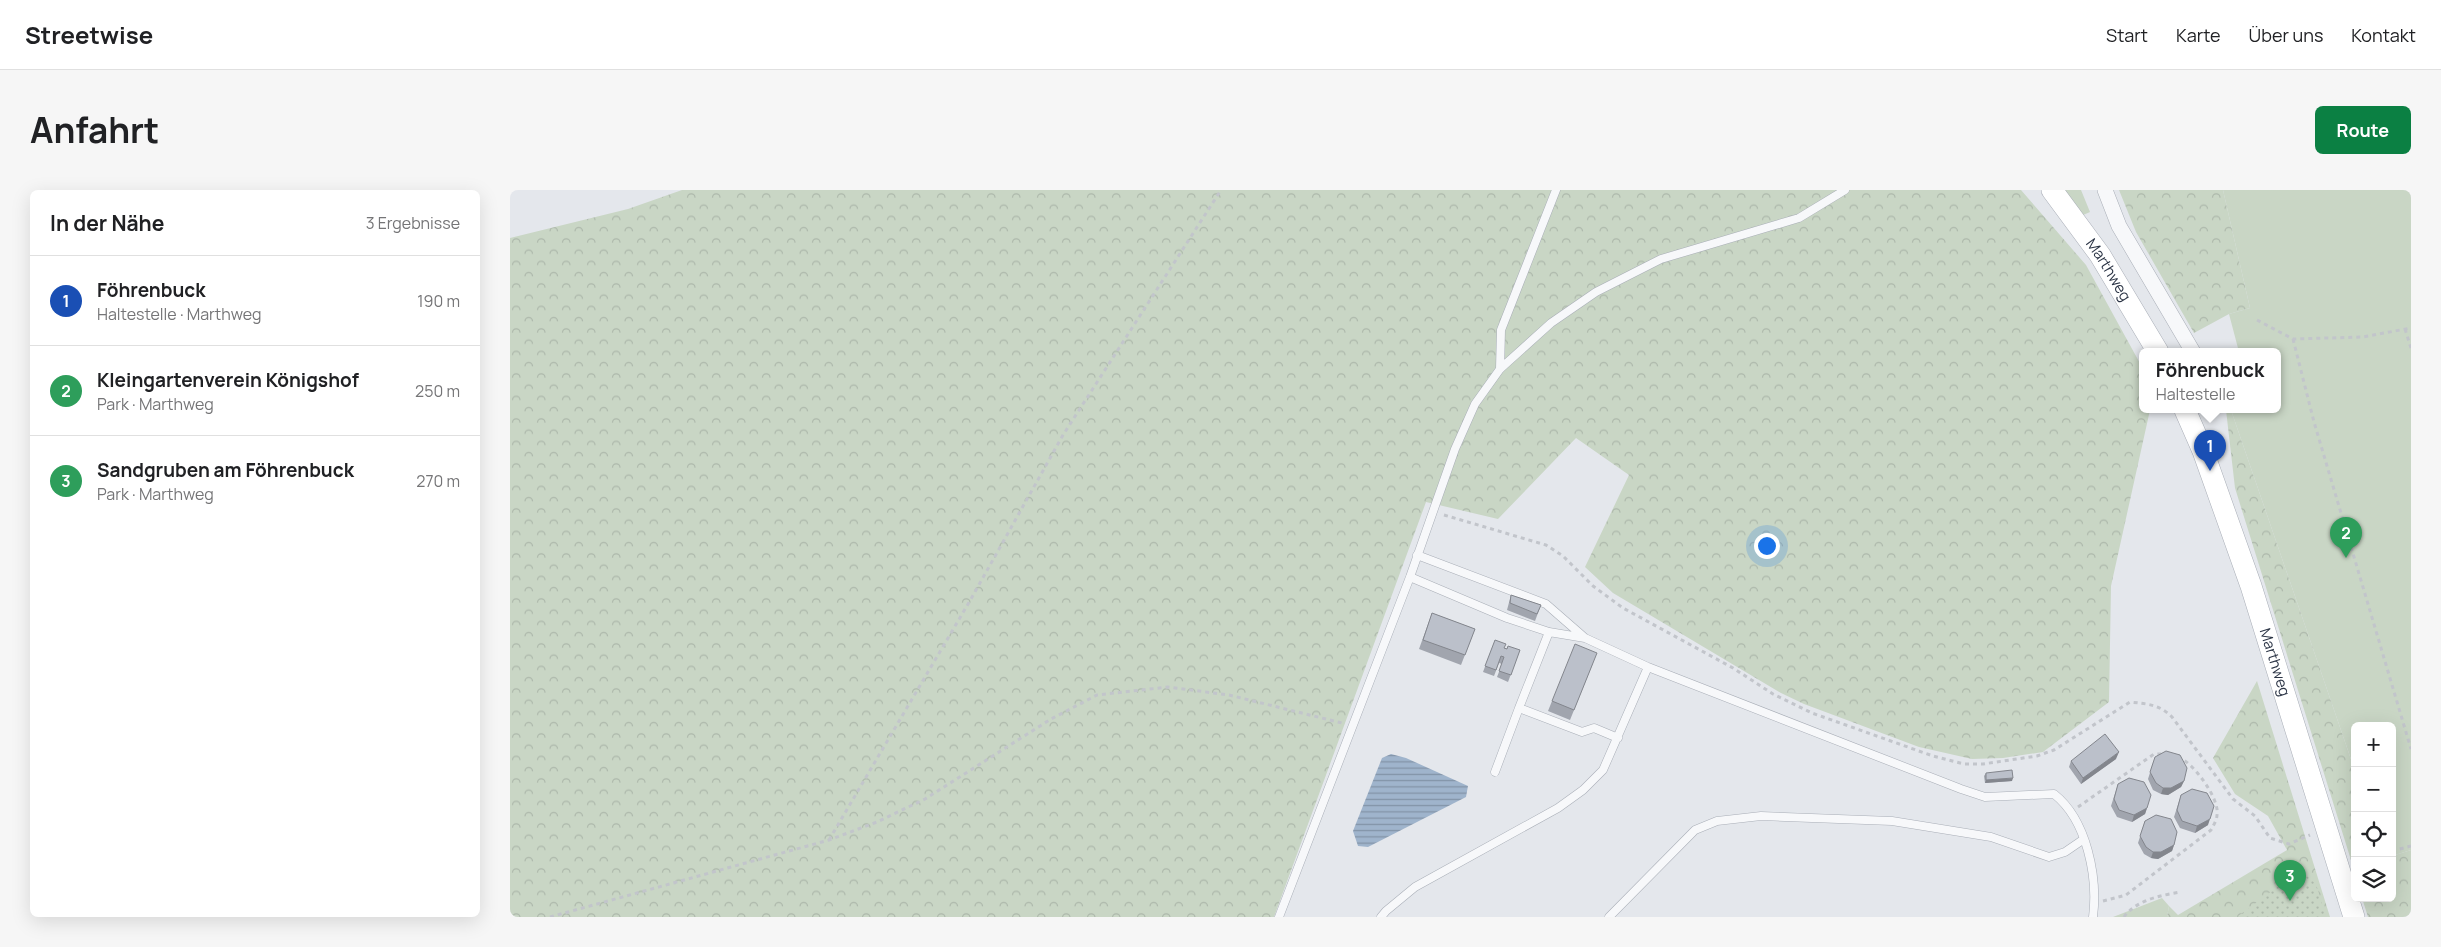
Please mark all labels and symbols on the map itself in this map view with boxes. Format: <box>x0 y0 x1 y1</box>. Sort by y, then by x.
street label: Marthweg <box>2081 234 2136 305</box>
pin: 1 <box>2194 430 2226 471</box>
pin: 2 <box>2330 517 2362 558</box>
your location <box>1754 533 1780 559</box>
street label: Marthweg <box>2255 626 2296 699</box>
pin: 3 <box>2274 860 2306 901</box>

